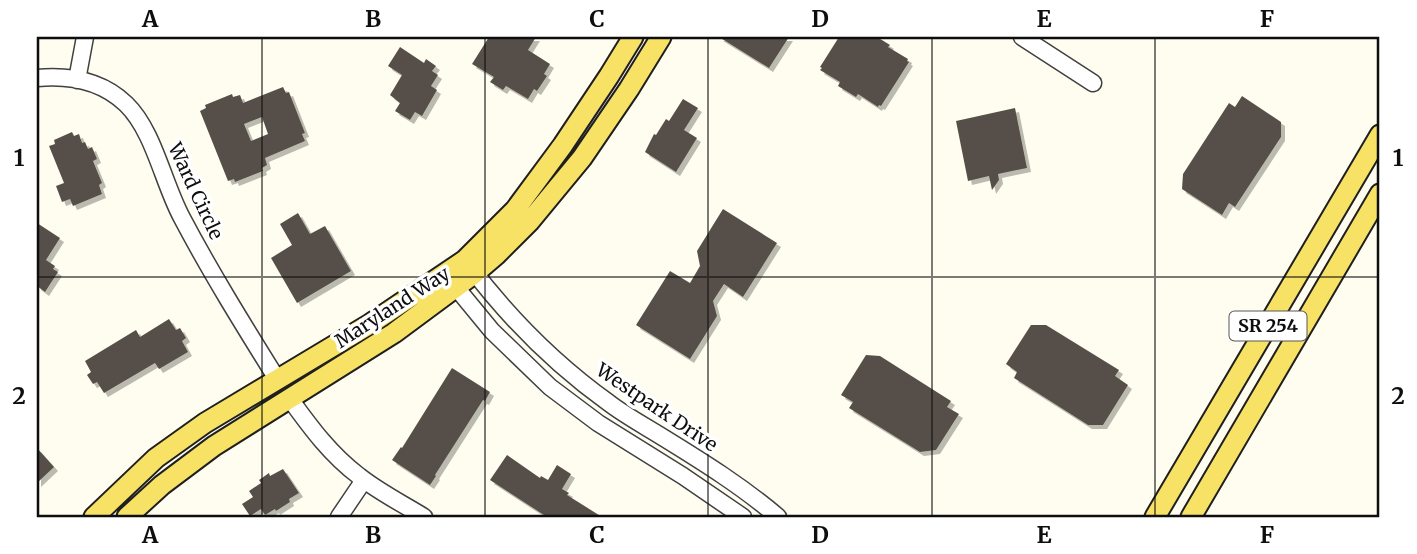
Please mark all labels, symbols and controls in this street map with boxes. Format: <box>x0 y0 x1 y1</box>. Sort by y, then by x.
text: A <box>141 4 159 33</box>
text: B <box>365 4 381 33</box>
text: C <box>589 4 605 33</box>
text: D <box>811 4 829 33</box>
text: E <box>1036 4 1052 33</box>
text: F <box>1260 4 1274 33</box>
street label: Ward Circle <box>163 138 229 243</box>
text: 1 <box>14 143 25 172</box>
text: 1 <box>1393 143 1404 172</box>
street label: Maryland Way <box>330 261 454 353</box>
road number: SR 254 <box>1230 312 1306 340</box>
street label: Westpark Drive <box>591 357 722 456</box>
text: 2 <box>12 381 26 410</box>
text: 2 <box>1391 381 1405 410</box>
text: A <box>141 520 159 549</box>
text: B <box>365 520 381 549</box>
text: C <box>589 520 605 549</box>
text: D <box>811 520 829 549</box>
text: E <box>1036 520 1052 549</box>
text: F <box>1260 520 1274 549</box>

